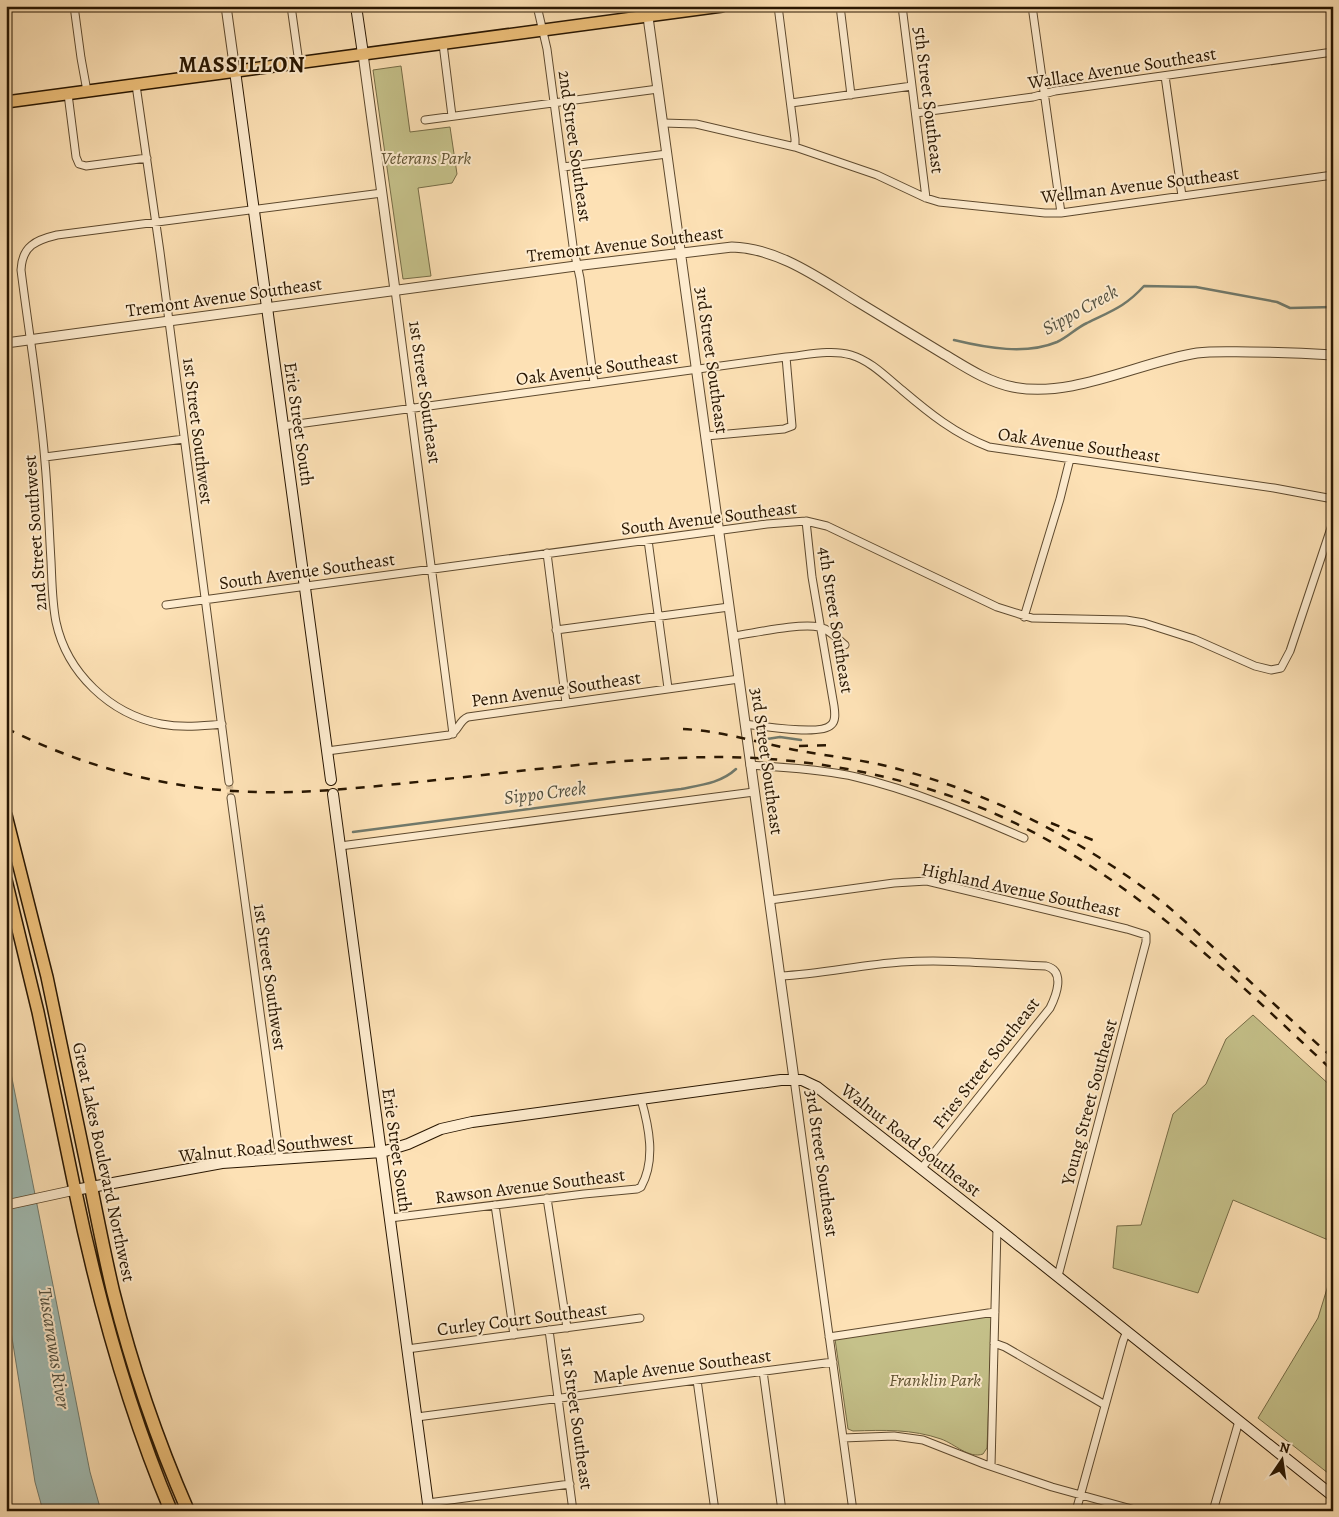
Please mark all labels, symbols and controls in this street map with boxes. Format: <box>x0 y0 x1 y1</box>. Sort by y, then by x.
street label: 5th Street Southeast <box>908 25 950 175</box>
street label: Wallace Avenue Southeast <box>1025 41 1218 95</box>
district label: MASSILLON <box>179 50 305 80</box>
street label: 2nd Street Southeast <box>553 69 598 223</box>
park label: Veterans Park <box>381 146 471 170</box>
street label: Wellman Avenue Southeast <box>1039 161 1240 209</box>
street label: Tremont Avenue Southeast <box>525 220 725 268</box>
street label: Tremont Avenue Southeast <box>124 271 324 323</box>
water label: Sippo Creek <box>1038 279 1122 341</box>
street label: 3rd Street Southeast <box>690 285 734 435</box>
street label: 1st Street Southeast <box>403 319 447 465</box>
street label: Oak Avenue Southeast <box>514 345 680 391</box>
street label: 1st Street Southwest <box>177 356 219 506</box>
street label: Erie Street South <box>278 360 320 488</box>
street label: Oak Avenue Southeast <box>996 422 1162 468</box>
street label: 2nd Street Southwest <box>18 454 52 612</box>
street label: South Avenue Southeast <box>620 495 798 541</box>
street label: 4th Street Southeast <box>813 545 859 695</box>
street label: South Avenue Southeast <box>218 547 396 595</box>
street label: Penn Avenue Southeast <box>470 665 642 713</box>
street label: 3rd Street Southeast <box>745 686 789 836</box>
water label: Sippo Creek <box>502 775 588 811</box>
street label: Highland Avenue Southeast <box>919 857 1123 923</box>
street label: 1st Street Southwest <box>248 902 292 1052</box>
street label: Fries Street Southeast <box>927 992 1045 1134</box>
street label: Young Street Southeast <box>1055 1016 1123 1189</box>
street label: Great Lakes Boulevard Northwest <box>67 1040 141 1284</box>
street label: Walnut Road Southeast <box>835 1077 986 1202</box>
street label: Erie Street South <box>376 1086 418 1214</box>
street label: 3rd Street Southeast <box>800 1088 844 1238</box>
street label: Walnut Road Southwest <box>177 1126 354 1168</box>
street label: Rawson Avenue Southeast <box>434 1162 626 1210</box>
water label: Tuscarawas River <box>32 1285 77 1412</box>
street label: Curley Court Southeast <box>436 1297 608 1341</box>
street label: Maple Avenue Southeast <box>592 1343 772 1389</box>
street label: 1st Street Southeast <box>555 1345 599 1491</box>
park label: Franklin Park <box>889 1368 981 1392</box>
north arrow <box>1256 1434 1306 1484</box>
text: N <box>1278 1437 1292 1458</box>

